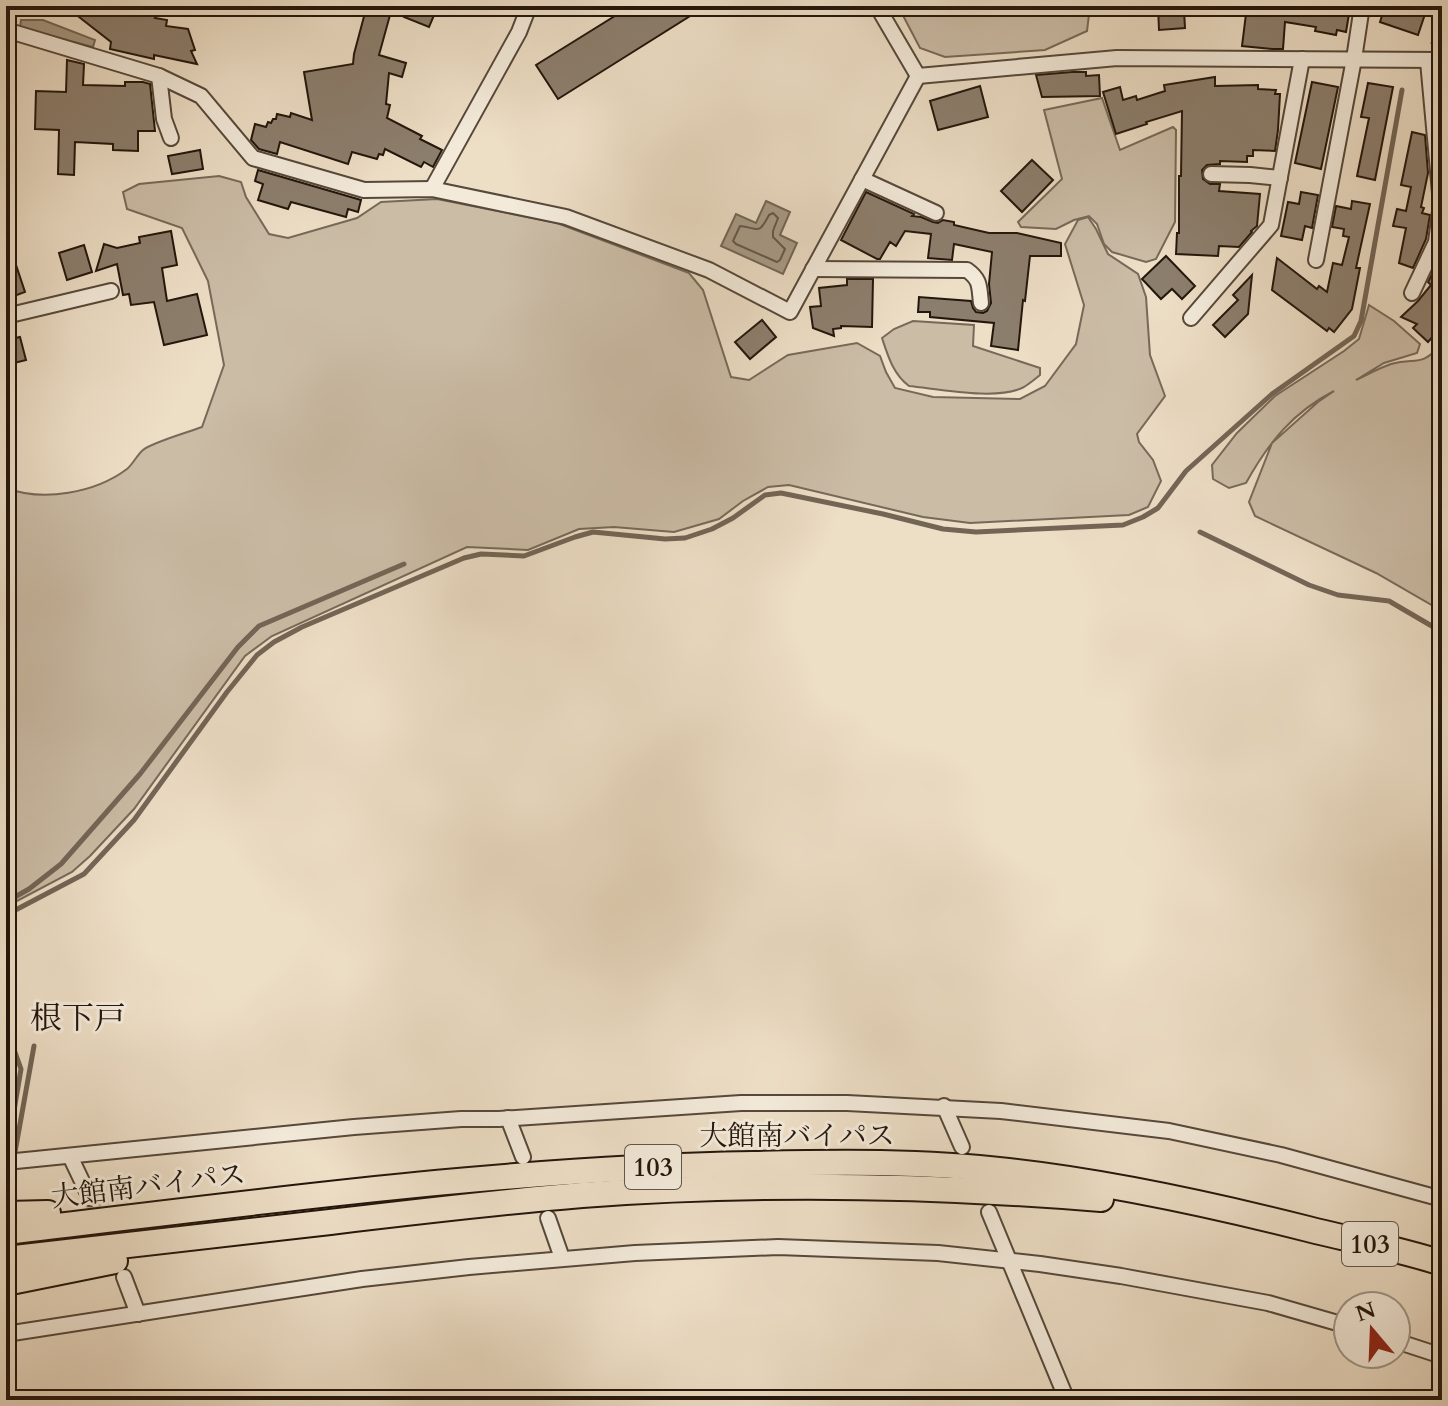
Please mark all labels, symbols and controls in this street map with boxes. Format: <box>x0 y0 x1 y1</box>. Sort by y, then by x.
district label: 根下戸 <box>30 997 126 1041</box>
street label: 大館南バイパス <box>699 1117 895 1155</box>
road number: 103 <box>625 1145 681 1189</box>
street label: 大館南バイパス <box>49 1155 247 1217</box>
road number: 103 <box>1342 1222 1398 1266</box>
north arrow <box>1332 1290 1412 1370</box>
text: N <box>1352 1295 1380 1329</box>

